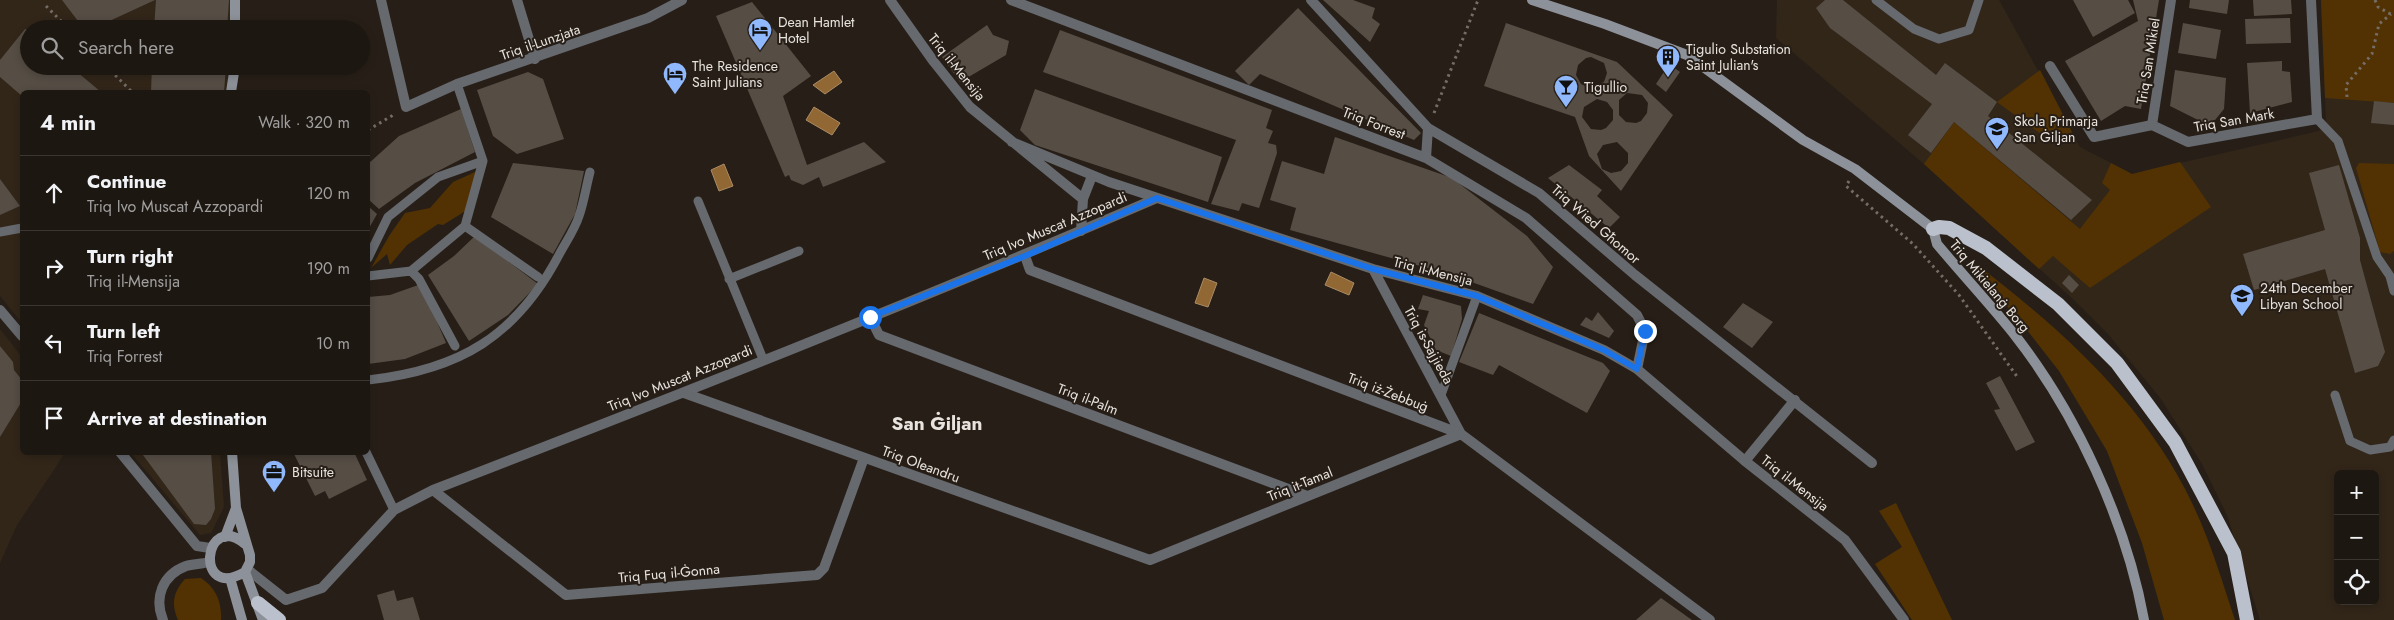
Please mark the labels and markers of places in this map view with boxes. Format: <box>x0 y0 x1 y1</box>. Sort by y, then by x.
place label: Dean Hamlet Hotel <box>778 12 855 48</box>
hotel icon: Dean Hamlet Hotel <box>747 17 773 51</box>
place label: Tigulio Substation Saint Julian's <box>1686 39 1791 75</box>
building icon: Tigulio Substation Saint Julian's <box>1655 44 1681 78</box>
place label: The Residence Saint Julians <box>692 56 778 92</box>
hotel icon: The Residence Saint Julians <box>662 61 688 95</box>
bar icon: Tigullio <box>1553 74 1579 108</box>
place label: Tigullio <box>1584 77 1628 97</box>
place label: Skola Primarja San Ġiljan <box>2014 111 2098 147</box>
school or university icon: Skola Primarja San Ġiljan <box>1984 116 2010 150</box>
place label: 24th December Libyan School <box>2260 278 2353 314</box>
school or university icon: 24th December Libyan School <box>2229 283 2255 317</box>
office icon: Bitsuite <box>261 459 287 493</box>
place label: Bitsuite <box>292 462 334 482</box>

